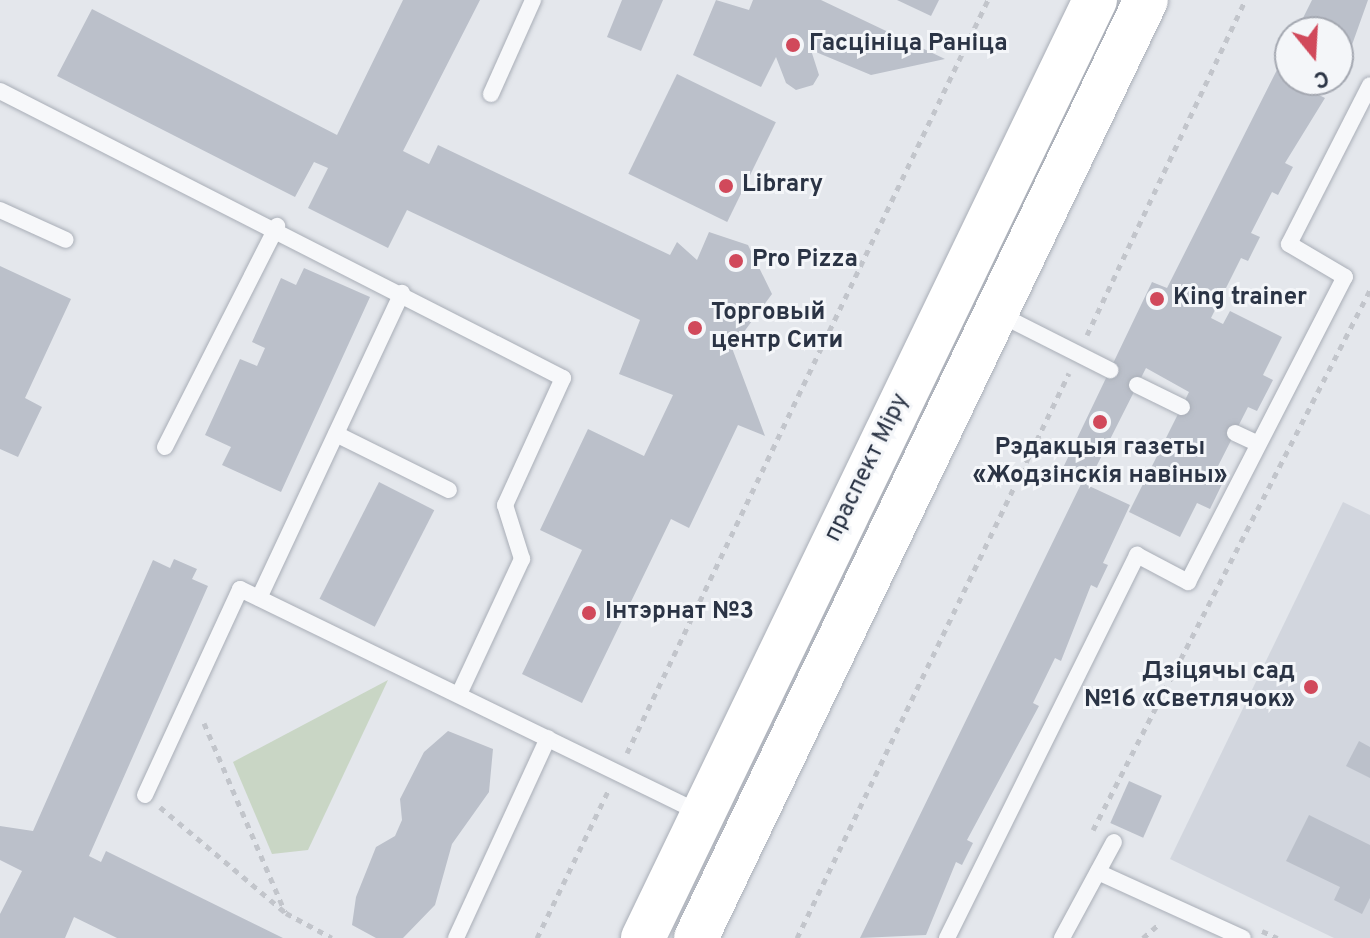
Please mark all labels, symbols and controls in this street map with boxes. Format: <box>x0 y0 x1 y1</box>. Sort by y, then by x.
north arrow <box>1274 16 1354 96</box>
place label: Гасцініца Раніца <box>809 31 1008 59</box>
marker: Гасцініца Раніца <box>784 36 802 54</box>
text: С <box>1310 62 1332 92</box>
place label: Library <box>742 172 823 200</box>
marker: Library <box>717 177 735 195</box>
place label: Pro Pizza <box>752 247 858 275</box>
marker: Pro Pizza <box>727 252 745 270</box>
place label: King trainer <box>1173 285 1307 313</box>
marker: King trainer <box>1148 290 1166 308</box>
place label: Торговый центр Сити <box>711 300 843 356</box>
marker: Торговый центр Сити <box>686 319 704 337</box>
street label: праспект Міру <box>820 389 916 547</box>
marker: Рэдакцыя газеты «Жодзінскія навіны» <box>1091 413 1109 431</box>
place label: Рэдакцыя газеты «Жодзінскія навіны» <box>973 435 1227 491</box>
place label: Інтэрнат №3 <box>605 599 754 627</box>
marker: Інтэрнат №3 <box>580 604 598 622</box>
place label: Дзіцячы сад №16 «Светлячок» <box>1084 659 1295 715</box>
marker: Дзіцячы сад №16 «Светлячок» <box>1302 678 1320 696</box>

